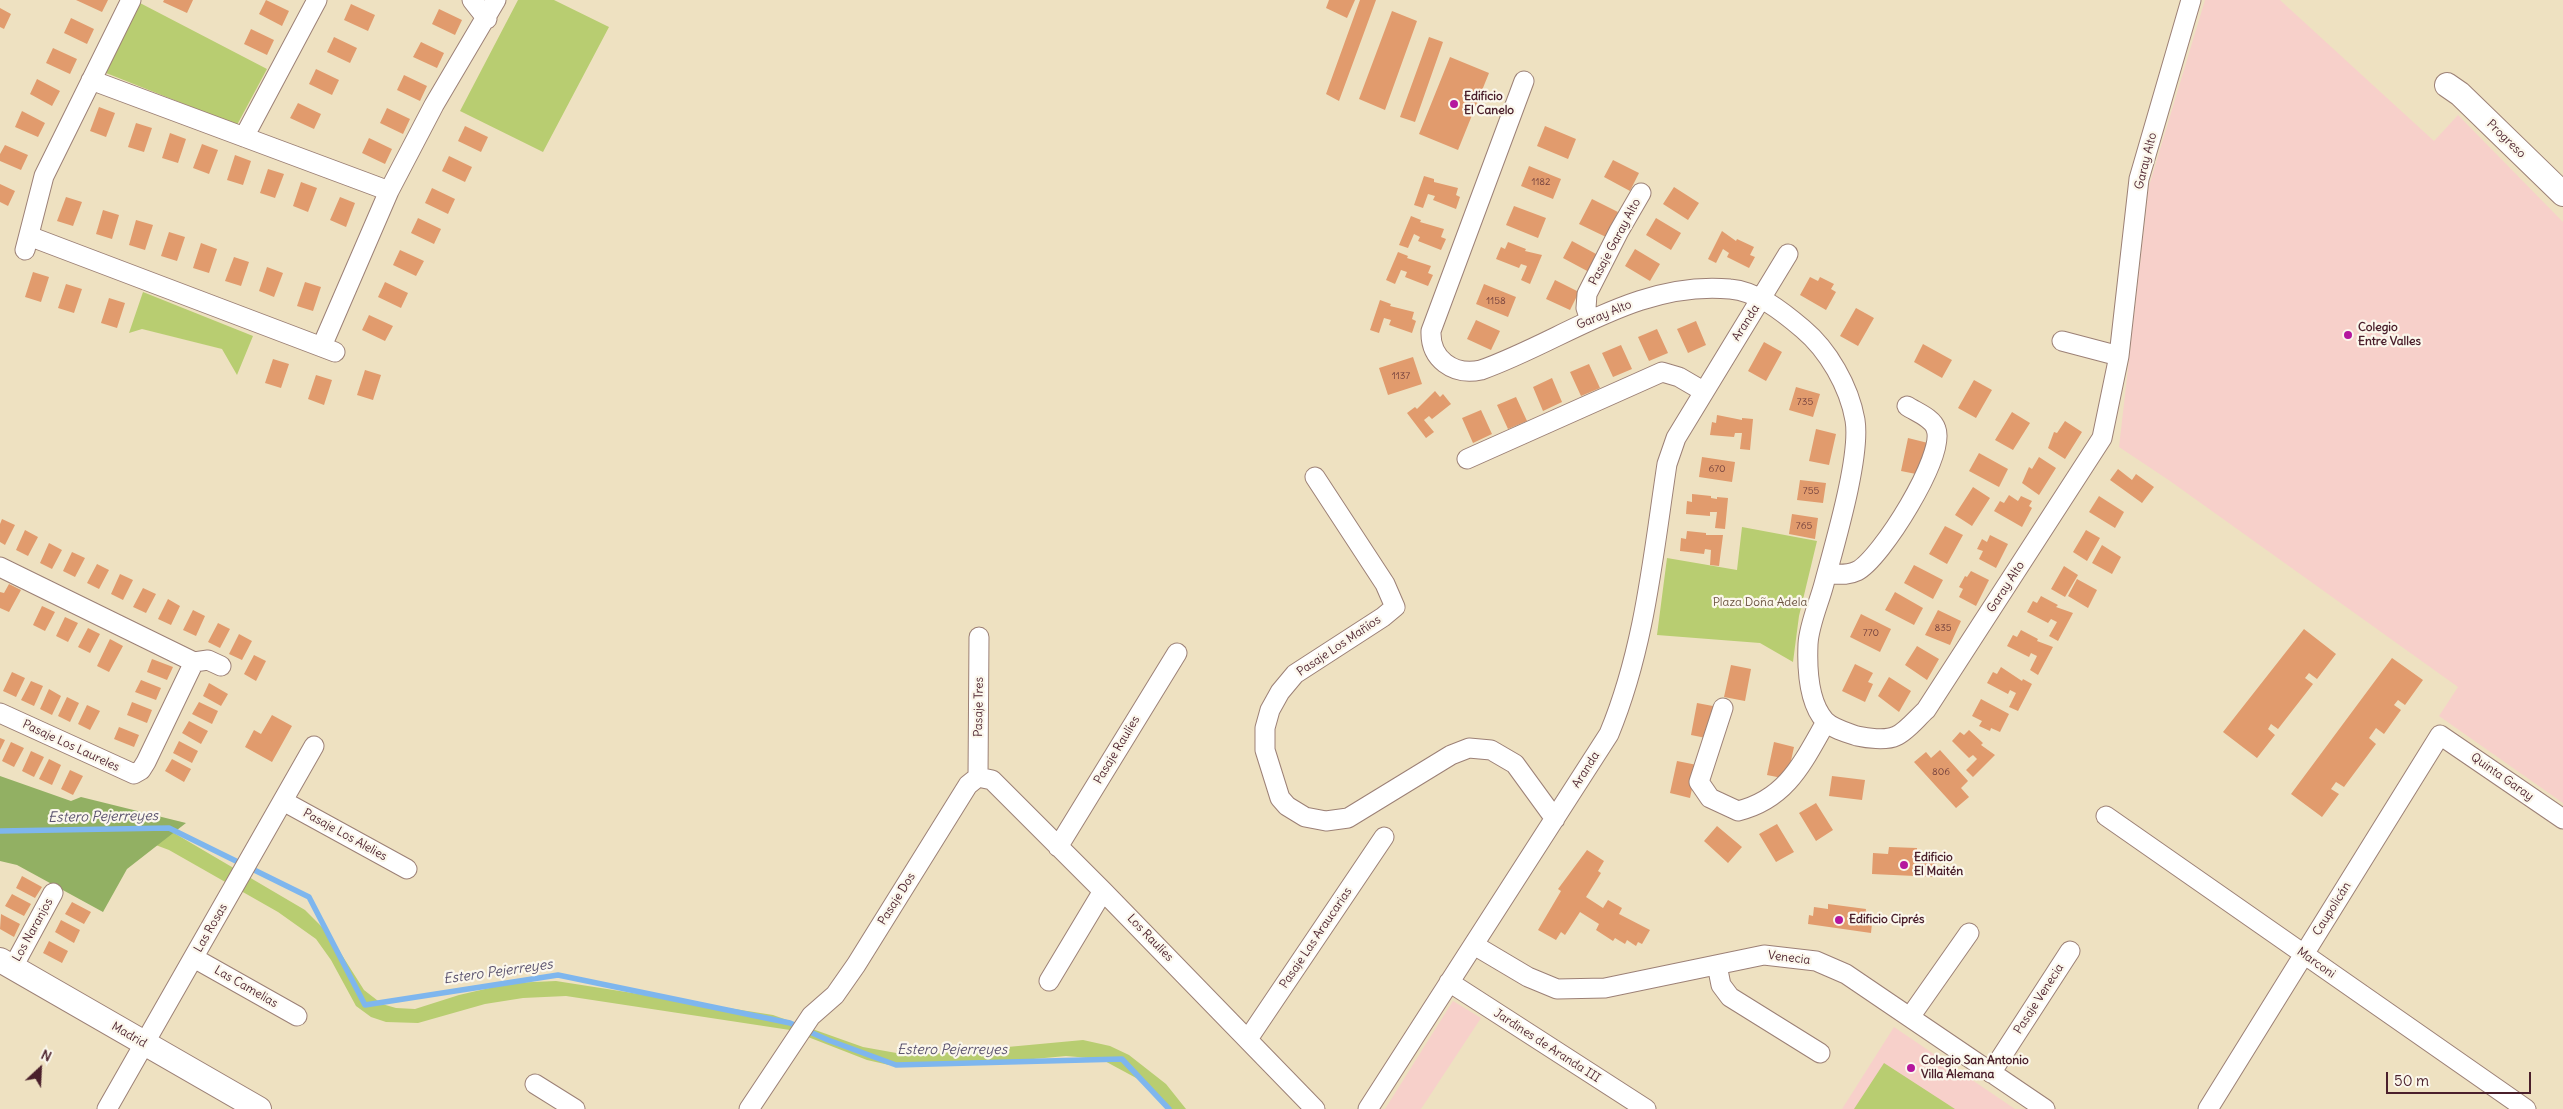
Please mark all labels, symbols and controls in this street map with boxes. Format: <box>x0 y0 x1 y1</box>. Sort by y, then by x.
place label: Edificio El Canelo <box>1464 90 1514 118</box>
marker: Edificio El Canelo <box>1448 98 1460 110</box>
street label: Progreso <box>2484 117 2528 161</box>
street label: Garay Alto <box>2132 131 2160 191</box>
house number: 1182 <box>1531 176 1551 188</box>
street label: Pasaje Garay Alto <box>1586 196 1644 288</box>
house number: 1158 <box>1486 295 1506 307</box>
street label: Garay Alto <box>1574 297 1634 333</box>
street label: Aranda <box>1729 302 1763 344</box>
place label: Colegio Entre Valles <box>2358 321 2421 349</box>
marker: Colegio Entre Valles <box>2342 329 2354 341</box>
house number: 1137 <box>1392 370 1410 382</box>
house number: 735 <box>1797 396 1813 408</box>
house number: 670 <box>1708 463 1726 475</box>
house number: 755 <box>1803 485 1819 497</box>
house number: 765 <box>1796 520 1812 532</box>
street label: Garay Alto <box>1984 559 2028 615</box>
park label: Plaza Doña Adela <box>1713 596 1807 610</box>
street label: Pasaje Los Mañíos <box>1294 613 1384 679</box>
house number: 835 <box>1934 622 1952 634</box>
house number: 770 <box>1863 627 1879 639</box>
street label: Pasaje Tres <box>971 677 987 737</box>
street label: Pasaje Raulíes <box>1091 713 1143 787</box>
street label: Pasaje Los Laureles <box>20 717 122 775</box>
street label: Aranda <box>1569 749 1603 791</box>
street label: Quinta Garay <box>2468 750 2536 804</box>
house number: 806 <box>1932 766 1950 778</box>
street label: Pasaje Los Alelies <box>301 806 389 864</box>
water label: Estero Pejerreyes <box>48 808 158 826</box>
place label: Edificio El Maitén <box>1914 851 1963 879</box>
marker: Edificio El Maitén <box>1898 859 1910 871</box>
street label: Pasaje Dos <box>875 870 919 928</box>
street label: Caupolicán <box>2310 880 2354 938</box>
street label: Pasaje Las Araucarias <box>1277 885 1355 991</box>
street label: Los Naranjos <box>10 896 56 964</box>
street label: Las Rosas <box>191 901 231 955</box>
street label: Los Raulíes <box>1124 911 1176 965</box>
place label: Edificio Ciprés <box>1849 913 1925 927</box>
marker: Edificio Ciprés <box>1833 914 1845 926</box>
street label: Marconi <box>2294 945 2338 981</box>
street label: Venecia <box>1767 948 1811 968</box>
water label: Estero Pejerreyes <box>442 956 554 988</box>
street label: Pasaje Venecia <box>2011 961 2067 1037</box>
street label: Las Camelias <box>212 963 280 1011</box>
street label: Jardines de Aranda III <box>1491 1006 1603 1086</box>
street label: Madrid <box>109 1019 149 1051</box>
water label: Estero Pejerreyes <box>897 1042 1007 1058</box>
north arrow <box>15 1044 65 1094</box>
text: N <box>38 1045 55 1066</box>
place label: Colegio San Antonio Villa Alemana <box>1921 1054 2029 1082</box>
marker: Colegio San Antonio Villa Alemana <box>1905 1062 1917 1074</box>
scale bar <box>2388 1062 2533 1094</box>
text: 50 m <box>2394 1071 2429 1090</box>

